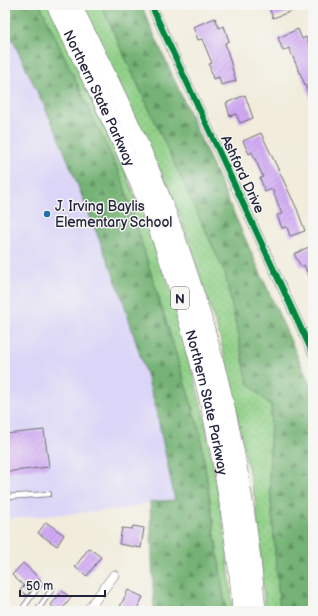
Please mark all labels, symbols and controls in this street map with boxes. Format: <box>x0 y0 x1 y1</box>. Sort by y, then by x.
street label: Northern State Parkway <box>59 27 138 169</box>
street label: Ashford Drive <box>217 133 268 216</box>
place label: J. Irving Baylis Elementary School <box>55 198 173 231</box>
marker: J. Irving Baylis Elementary School <box>42 209 52 219</box>
road number: N <box>171 287 189 309</box>
street label: Northern State Parkway <box>181 328 231 477</box>
scale bar <box>20 572 105 598</box>
text: 50 m <box>26 579 53 594</box>

